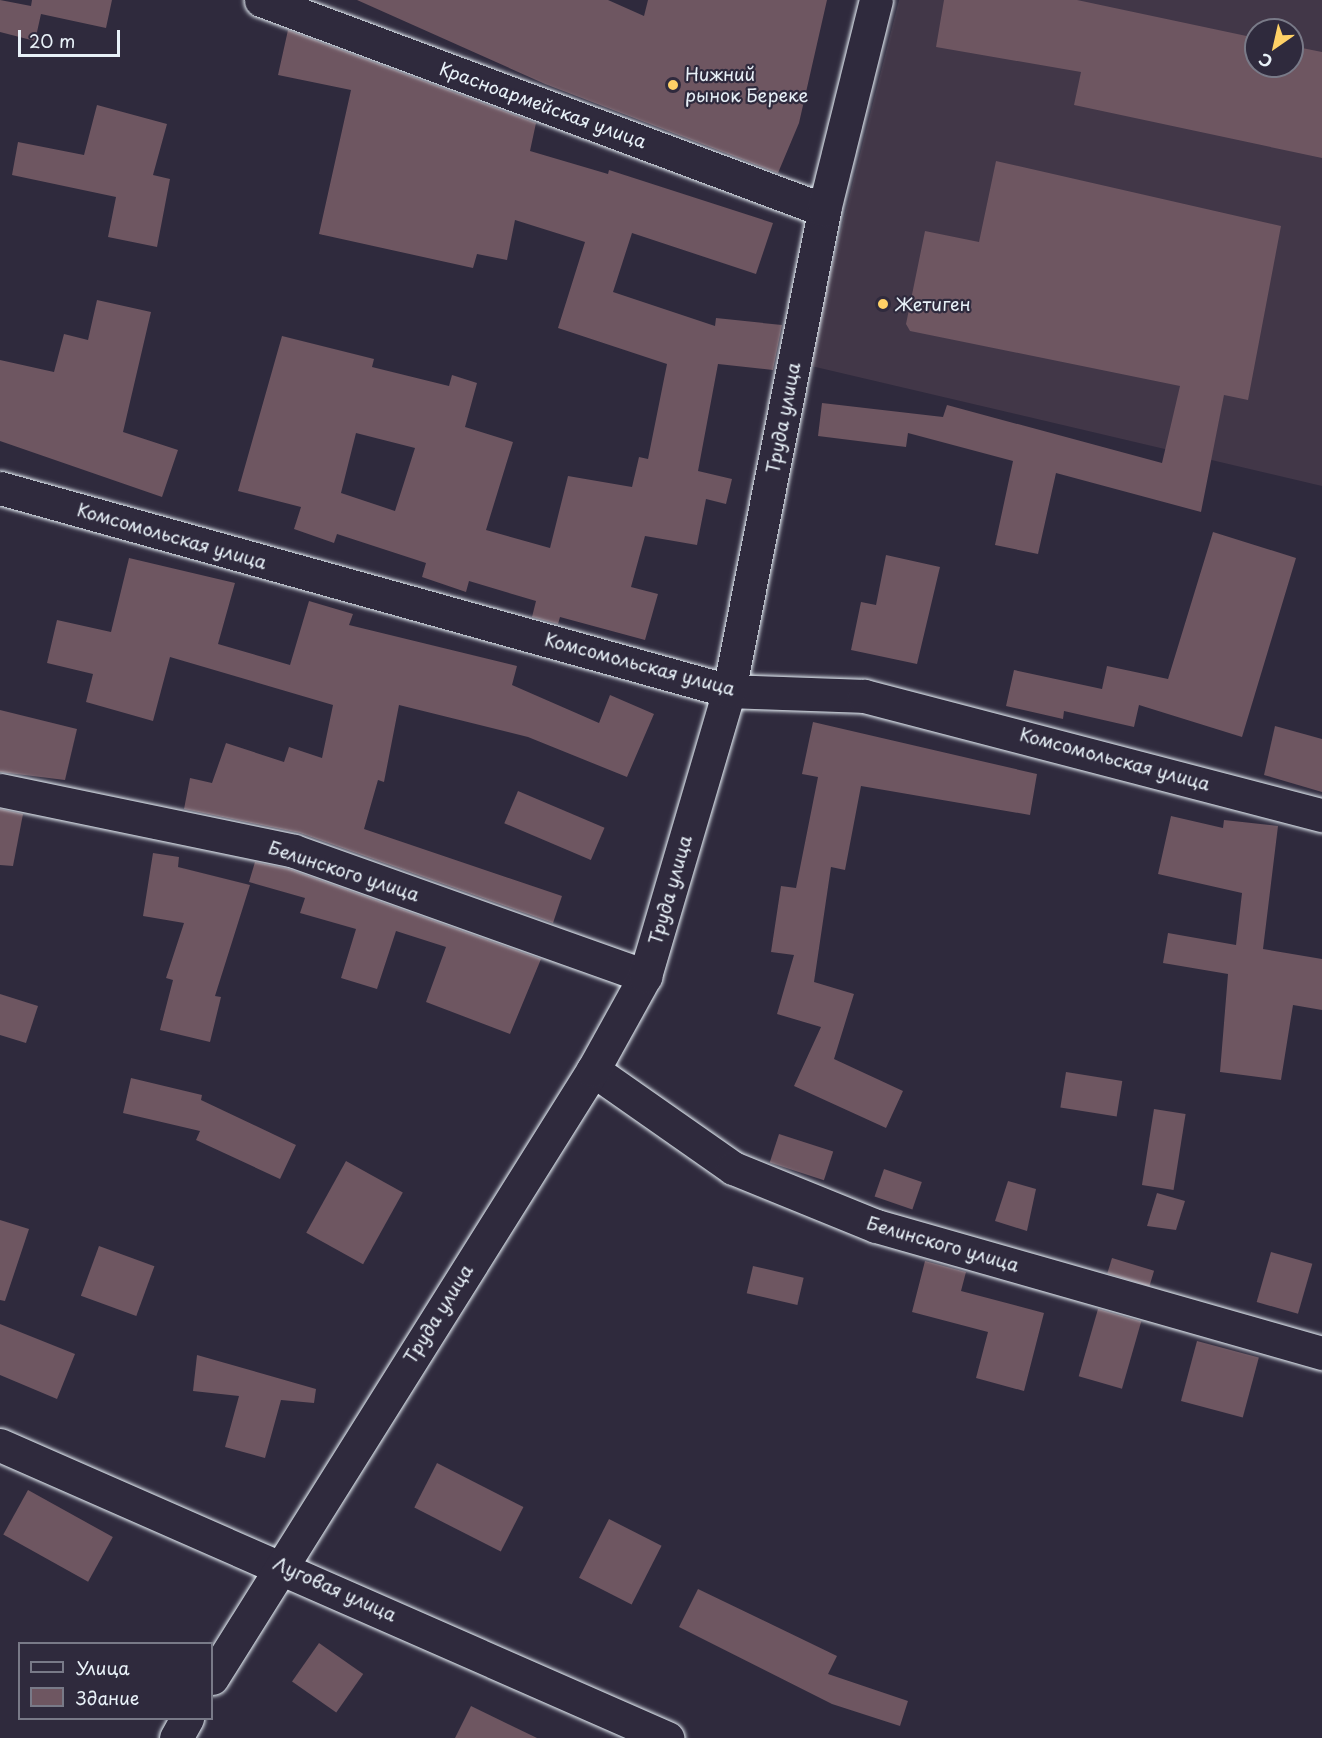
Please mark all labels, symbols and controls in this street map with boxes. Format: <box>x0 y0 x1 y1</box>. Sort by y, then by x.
scale bar <box>21 18 123 56</box>
north arrow <box>1244 18 1304 78</box>
text: 20 m <box>29 27 75 54</box>
text: С <box>1253 48 1277 75</box>
street label: Красноармейская улица <box>436 57 650 153</box>
place label: Нижний рынок Береке <box>685 64 809 106</box>
marker: Нижний рынок Береке <box>666 78 680 92</box>
place label: Жетиген <box>895 293 971 315</box>
marker: Жетиген <box>876 297 890 311</box>
street label: Труда улица <box>762 360 804 476</box>
street label: Комсомольская улица <box>74 498 270 574</box>
street label: Комсомольская улица <box>542 628 738 700</box>
street label: Комсомольская улица <box>1017 723 1213 795</box>
street label: Труда улица <box>644 832 696 948</box>
street label: Белинского улица <box>265 836 423 906</box>
street label: Белинского улица <box>864 1212 1022 1276</box>
street label: Труда улица <box>399 1260 477 1368</box>
street label: Луговая улица <box>270 1552 400 1626</box>
legend <box>18 1642 213 1720</box>
text: Улица <box>76 1654 130 1681</box>
text: Здание <box>76 1684 139 1711</box>

